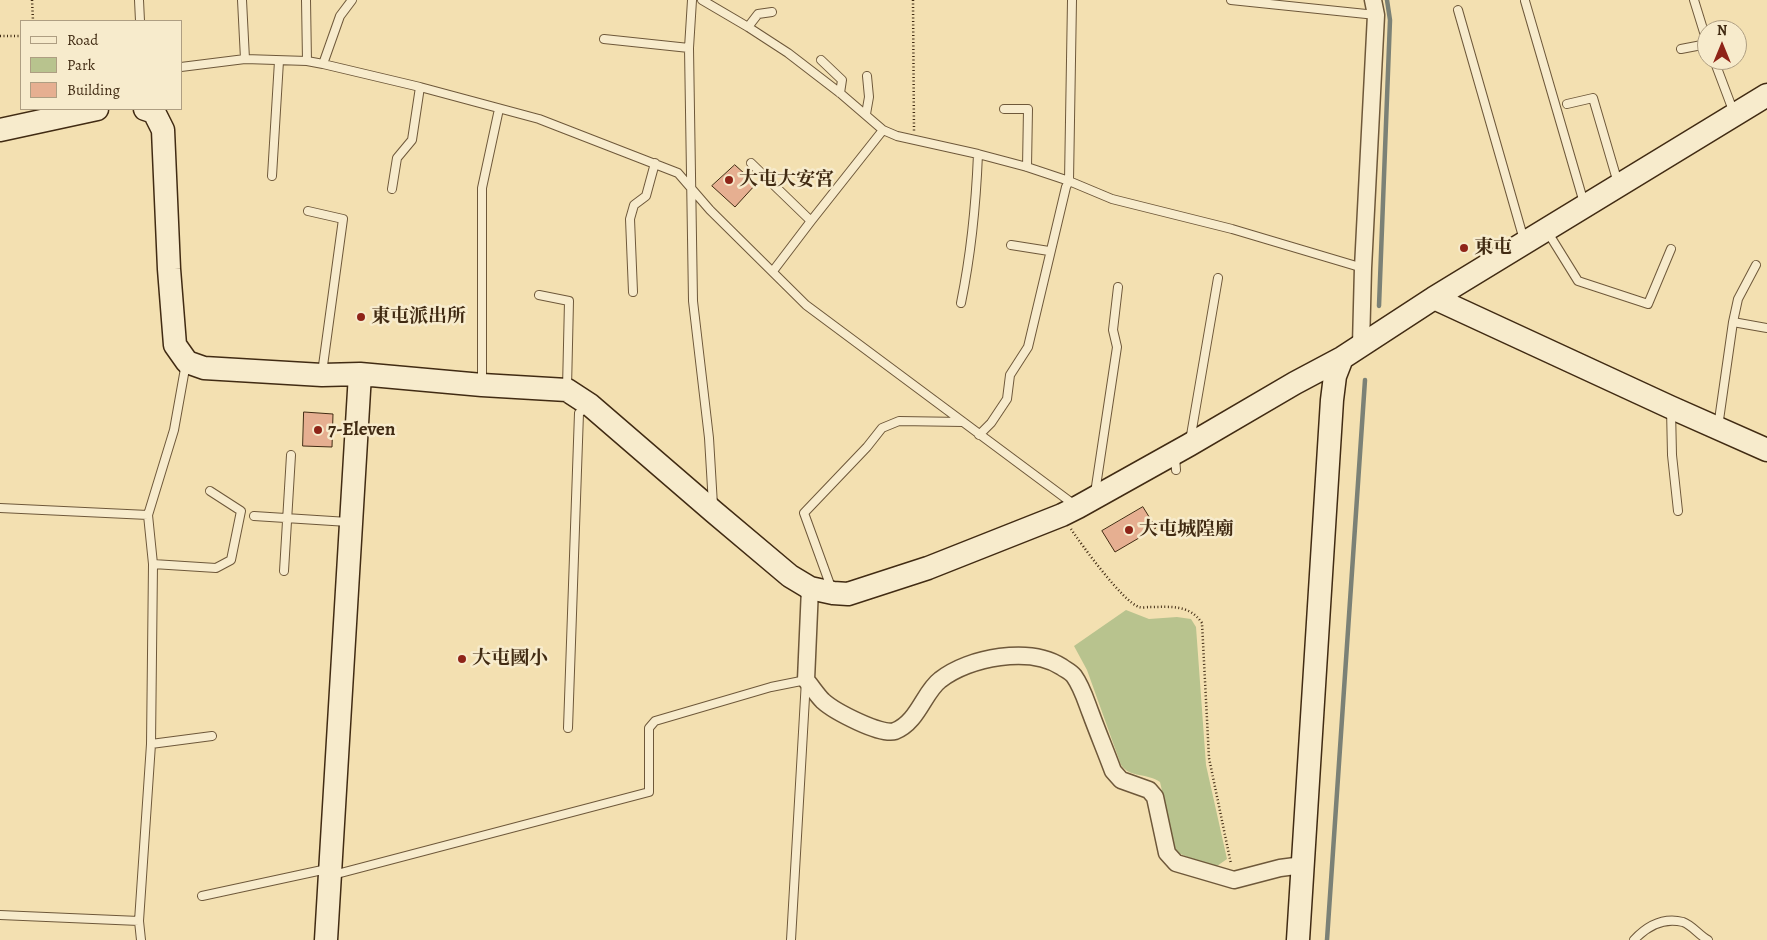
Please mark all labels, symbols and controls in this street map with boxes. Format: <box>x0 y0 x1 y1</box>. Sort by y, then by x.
legend <box>20 20 182 110</box>
north arrow <box>1697 20 1747 70</box>
text: N <box>1717 21 1727 40</box>
text: Road <box>67 30 98 50</box>
text: Park <box>67 55 95 75</box>
text: Building <box>67 80 120 100</box>
place label: 大屯大安宮 <box>739 169 834 191</box>
marker: 大屯大安宮 <box>723 174 735 186</box>
place label: 東屯 <box>1474 237 1512 259</box>
marker: 東屯 <box>1458 242 1470 254</box>
place label: 東屯派出所 <box>371 306 466 328</box>
marker: 東屯派出所 <box>355 311 367 323</box>
place label: 7-Eleven <box>328 419 396 441</box>
marker: 7-Eleven <box>312 424 324 436</box>
place label: 大屯城隍廟 <box>1139 519 1234 541</box>
marker: 大屯城隍廟 <box>1123 524 1135 536</box>
place label: 大屯國小 <box>472 648 548 670</box>
marker: 大屯國小 <box>456 653 468 665</box>

